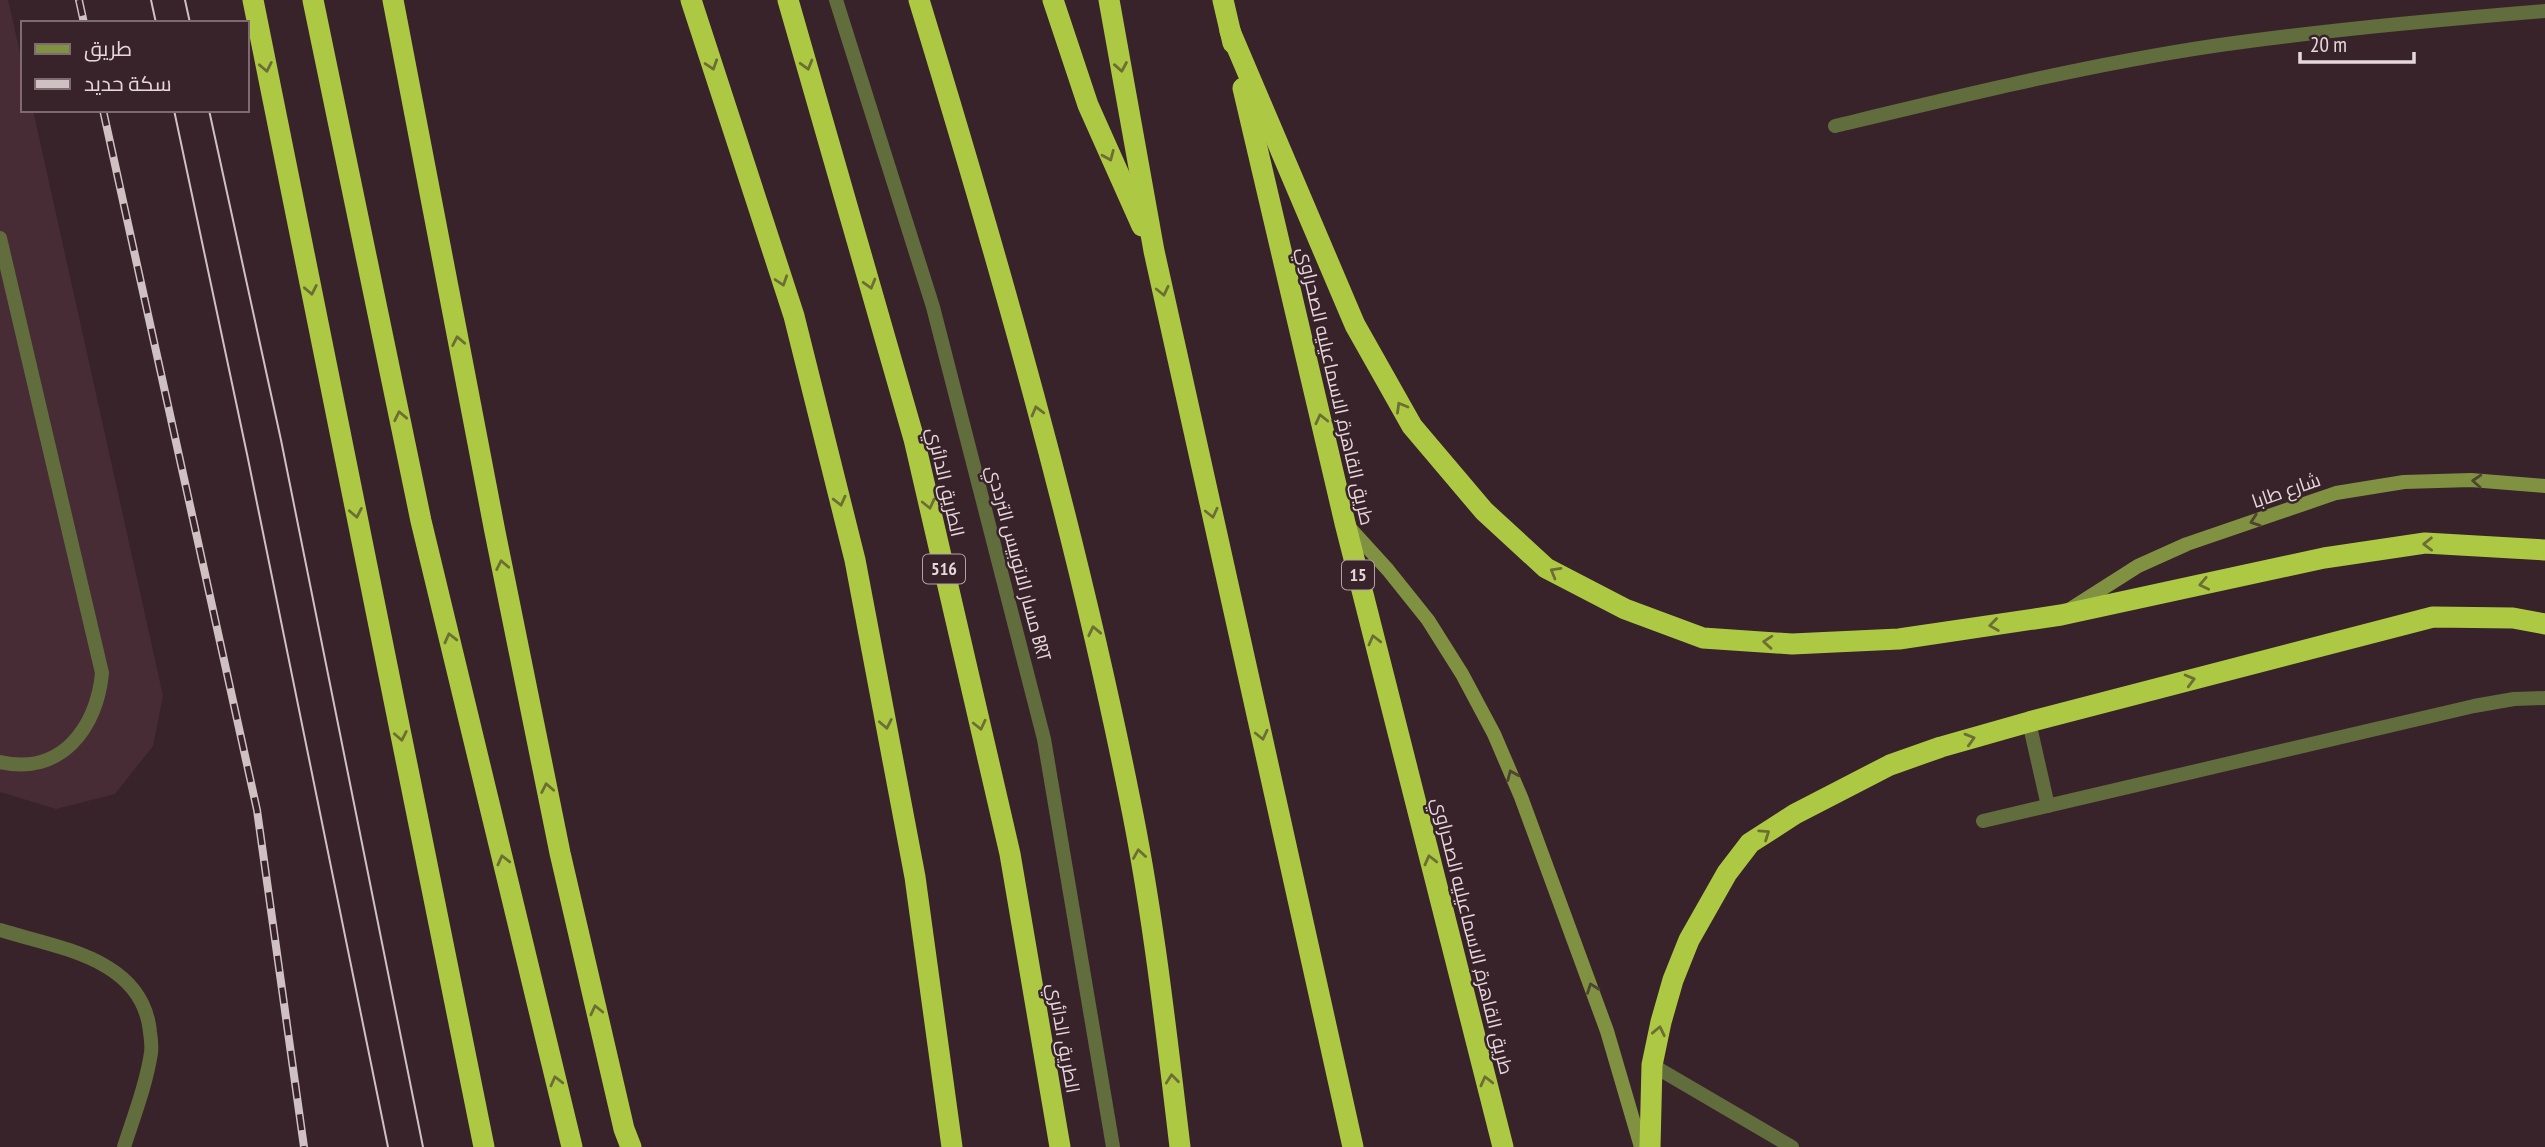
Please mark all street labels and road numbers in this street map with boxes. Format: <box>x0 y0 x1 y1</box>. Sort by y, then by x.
street label: طريق القاهرة, الاسماعيليه الصحراوي <box>1289 245 1380 528</box>
street label: الطريق الدائري <box>919 425 970 540</box>
street label: مسار الاتوبيس الترددي BRT <box>978 463 1057 665</box>
street label: شارع طابا <box>2248 467 2324 515</box>
road number: 516 <box>923 554 965 584</box>
road number: 15 <box>1342 560 1374 590</box>
street label: طريق القاهرة, الاسماعيليه الصحراوي <box>1424 795 1519 1078</box>
street label: الطريق الدائري <box>1040 981 1085 1095</box>

